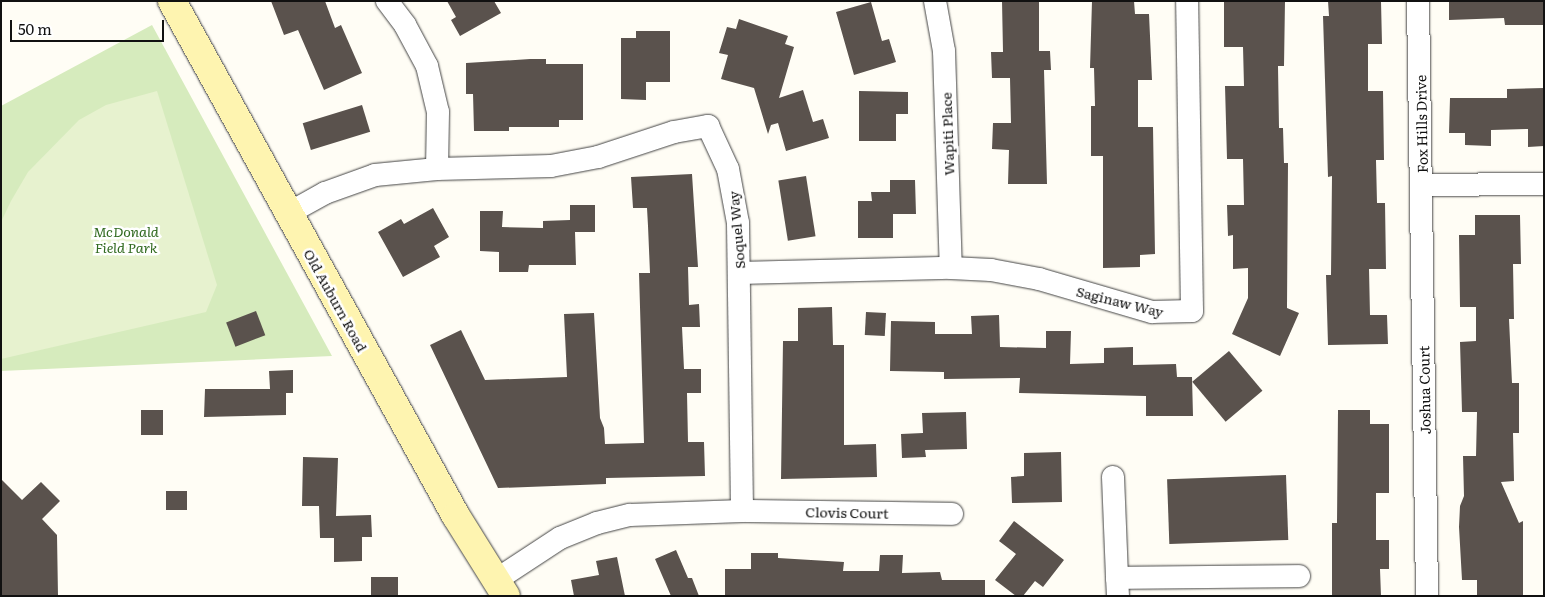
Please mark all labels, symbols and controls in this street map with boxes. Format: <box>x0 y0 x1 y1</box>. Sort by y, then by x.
scale bar <box>12 10 166 42</box>
text: 50 m <box>18 17 52 40</box>
street label: Fox Hills Drive <box>1412 75 1430 173</box>
street label: Wapiti Place <box>937 92 957 176</box>
street label: Soquel Way <box>724 190 748 270</box>
park label: McDonald Field Park <box>93 223 159 256</box>
street label: Old Auburn Road <box>301 246 371 354</box>
street label: Saginaw Way <box>1075 282 1165 320</box>
street label: Joshua Court <box>1415 345 1433 435</box>
street label: Clovis Court <box>805 503 889 521</box>

